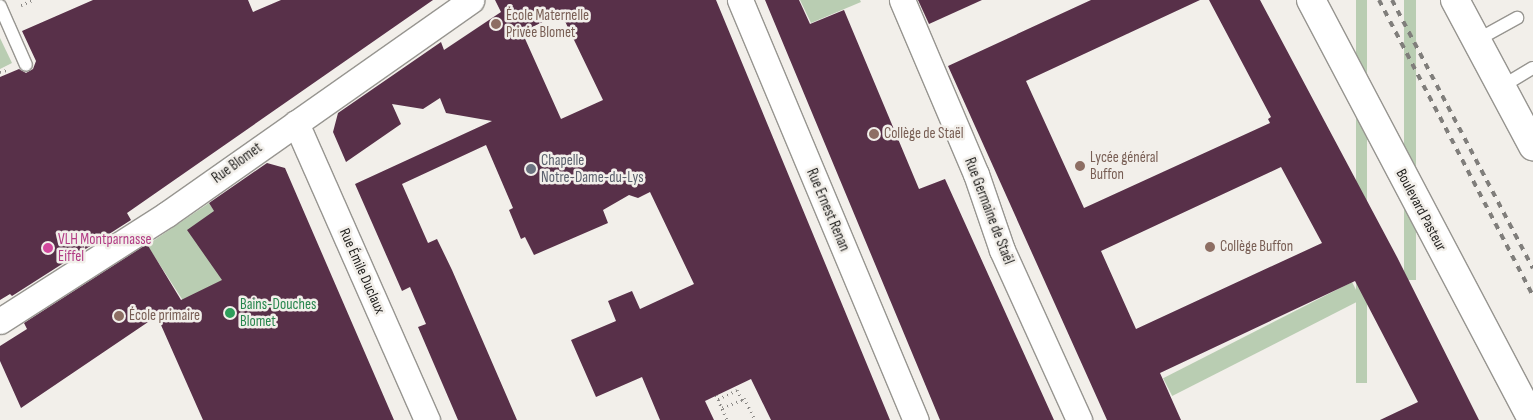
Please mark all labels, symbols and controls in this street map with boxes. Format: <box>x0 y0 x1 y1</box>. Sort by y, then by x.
place label: École Maternelle Privée Blomet <box>506 6 589 41</box>
marker: École Maternelle Privée Blomet <box>490 18 502 30</box>
place label: Collège de Staël <box>884 125 963 143</box>
marker: Collège de Staël <box>868 128 880 140</box>
street label: Rue Blomet <box>208 139 266 187</box>
place label: Lycée général Buffon <box>1090 148 1158 183</box>
place label: Chapelle Notre-Dame-du-Lys <box>541 151 644 186</box>
street label: Rue Germaine de Staël <box>960 155 1018 267</box>
marker: Lycée général Buffon <box>1074 160 1086 172</box>
marker: Chapelle Notre-Dame-du-Lys <box>525 163 537 175</box>
street label: Rue Ernest Renan <box>802 166 854 254</box>
street label: Boulevard Pasteur <box>1392 166 1450 254</box>
street label: Rue Émile Duclaux <box>335 226 389 316</box>
place label: VLH Montparnasse Eiffel <box>58 230 152 265</box>
place label: Collège Buffon <box>1220 238 1293 256</box>
marker: Collège Buffon <box>1204 241 1216 253</box>
marker: VLH Montparnasse Eiffel <box>42 242 54 254</box>
place label: Bains-Douches Blomet <box>240 295 316 330</box>
place label: École primaire <box>129 307 200 325</box>
marker: Bains-Douches Blomet <box>224 307 236 319</box>
marker: École primaire <box>113 310 125 322</box>

